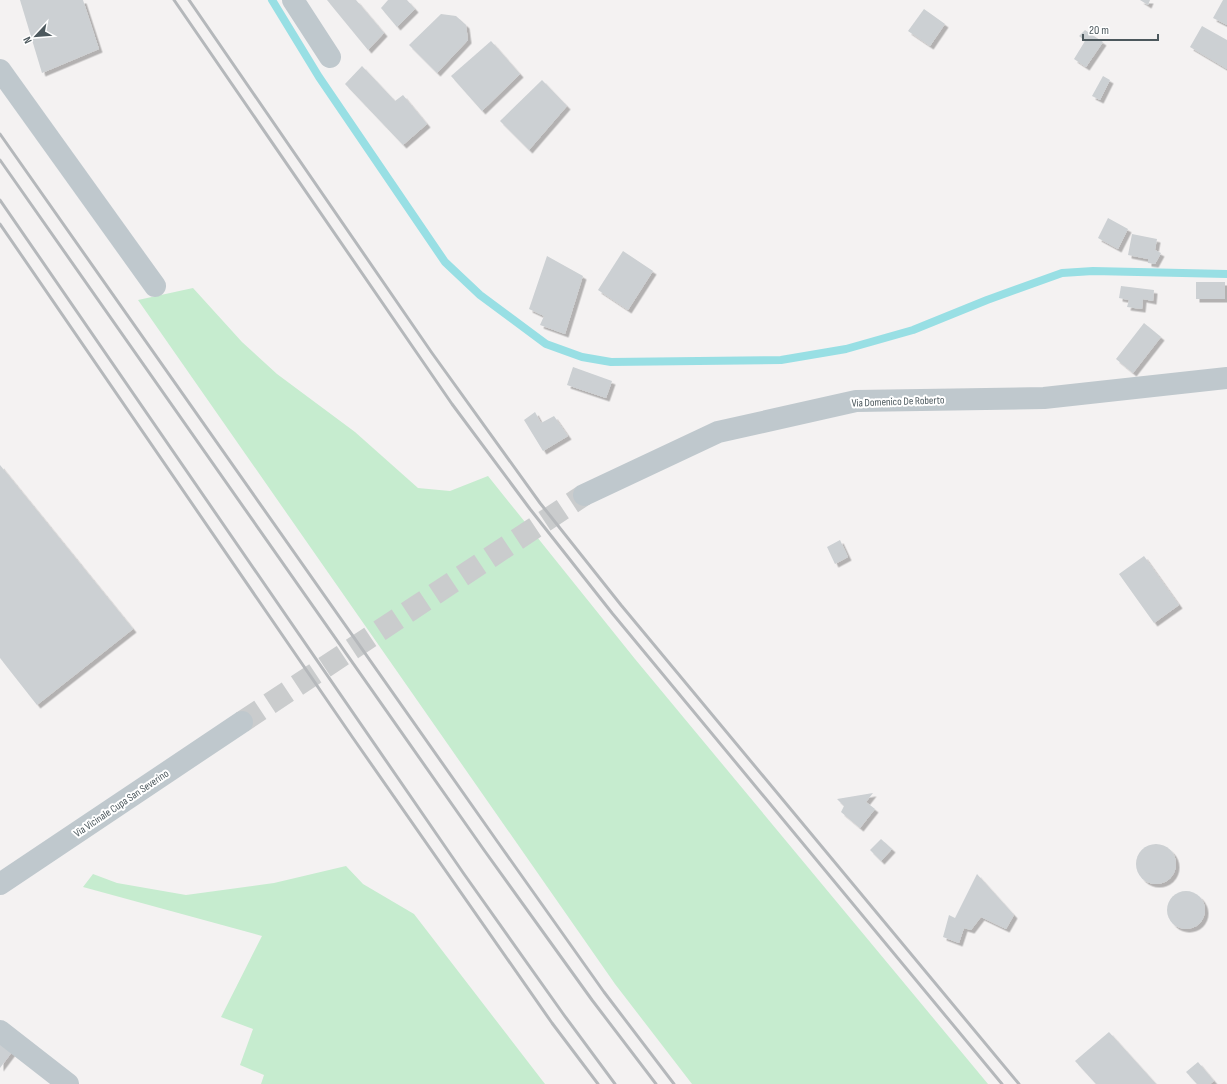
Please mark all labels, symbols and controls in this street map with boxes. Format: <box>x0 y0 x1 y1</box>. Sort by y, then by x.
north arrow <box>16 16 56 56</box>
scale bar <box>1083 16 1158 42</box>
text: 20 m <box>1089 23 1109 38</box>
text: N <box>20 35 35 46</box>
street label: Via Domenico De Roberto <box>851 393 945 410</box>
street label: Via Vicinale Cupa San Severino <box>71 767 171 840</box>

